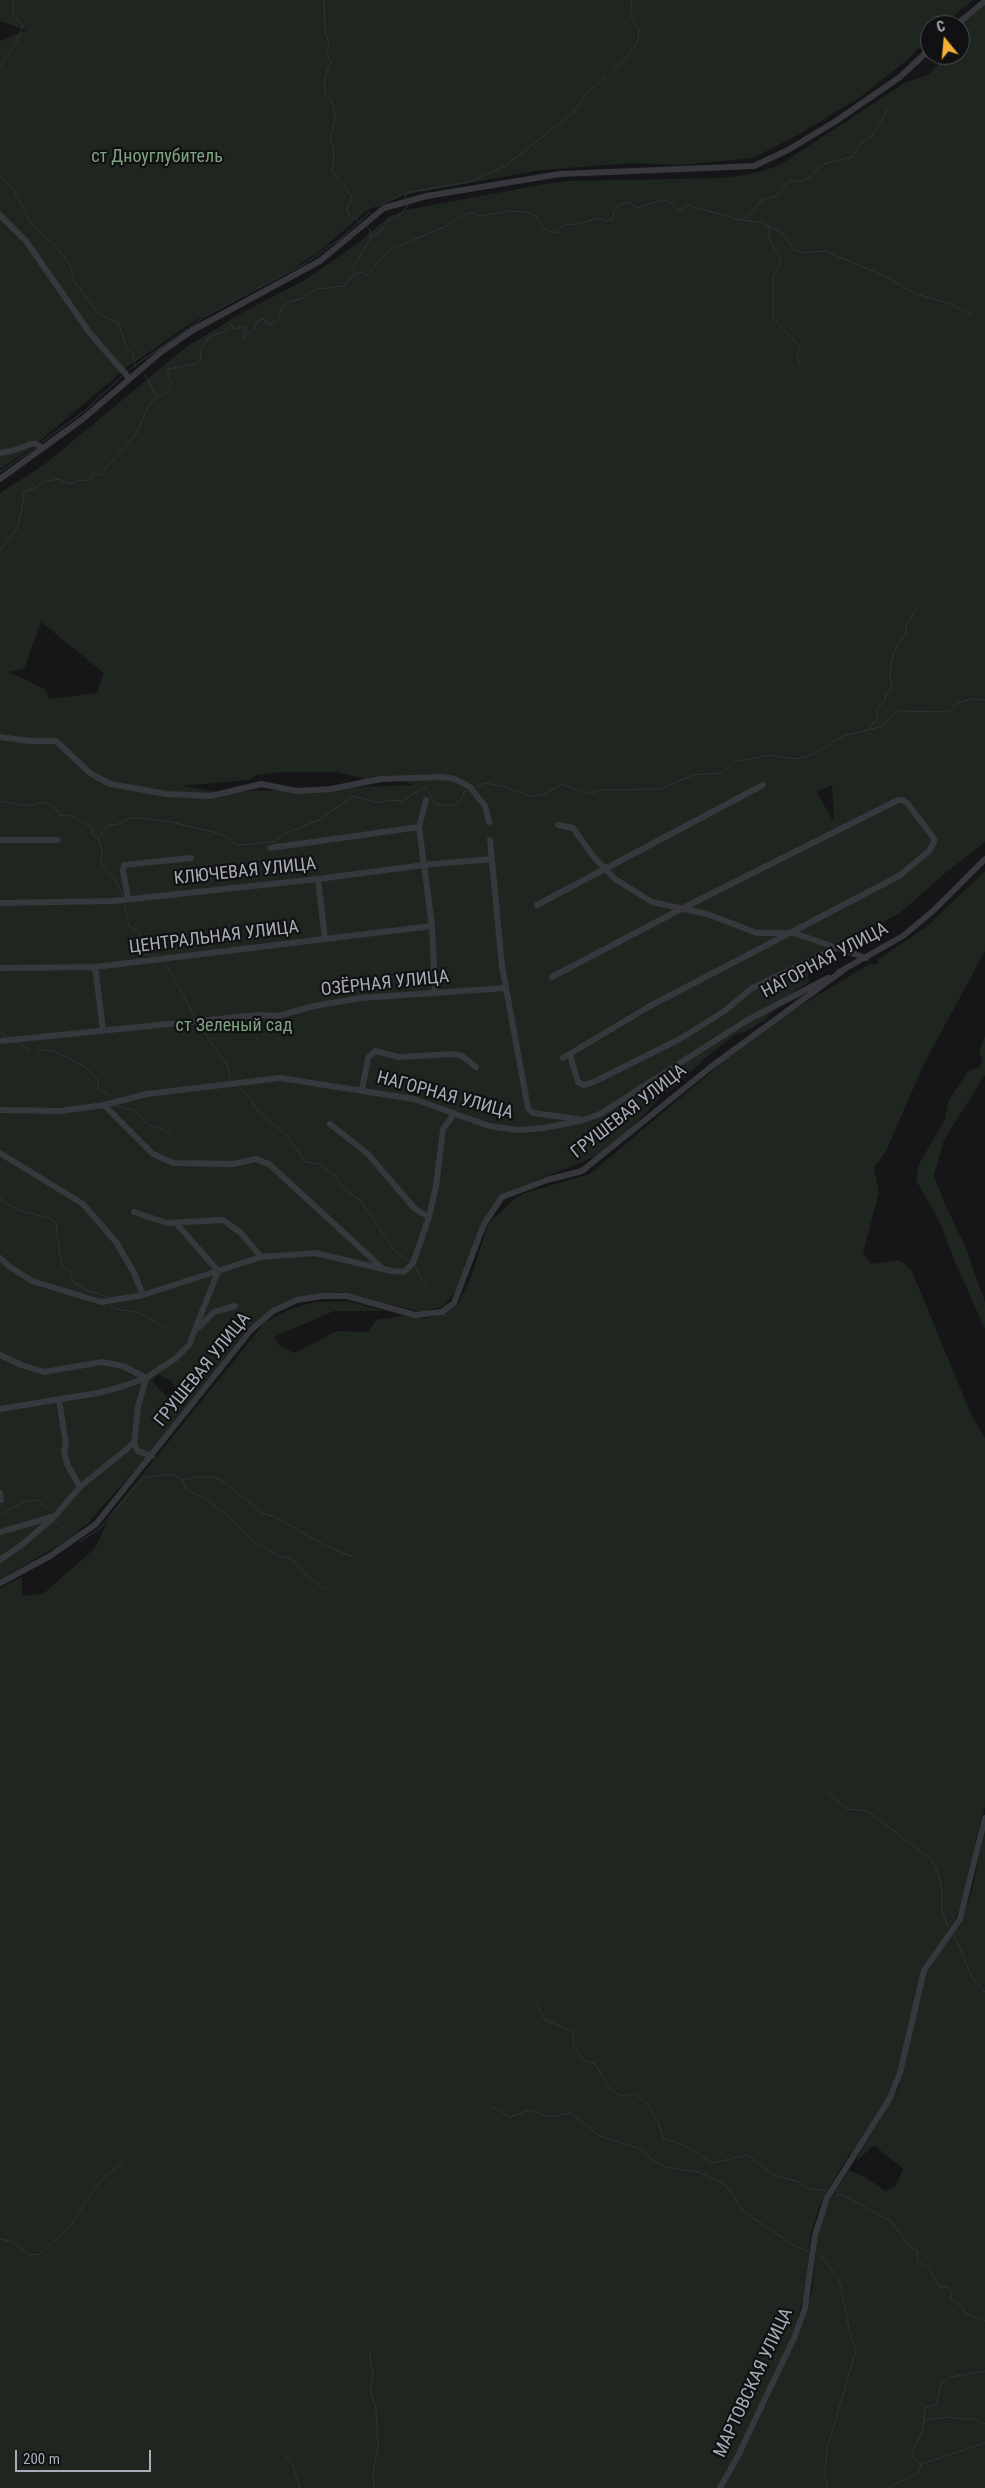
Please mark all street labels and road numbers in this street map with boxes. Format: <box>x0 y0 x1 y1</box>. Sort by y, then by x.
street label: КЛЮЧЕВАЯ УЛИЦА <box>173 854 317 890</box>
street label: ЦЕНТРАЛЬНАЯ УЛИЦА <box>128 917 300 959</box>
street label: НАГОРНАЯ УЛИЦА <box>758 919 892 1003</box>
street label: ОЗЁРНАЯ УЛИЦА <box>320 967 450 1001</box>
street label: ГРУШЕВАЯ УЛИЦА <box>567 1060 691 1164</box>
street label: НАГОРНАЯ УЛИЦА <box>374 1067 516 1125</box>
street label: ГРУШЕВАЯ УЛИЦА <box>150 1309 256 1431</box>
street label: МАРТОВСКАЯ УЛИЦА <box>710 2305 798 2461</box>

